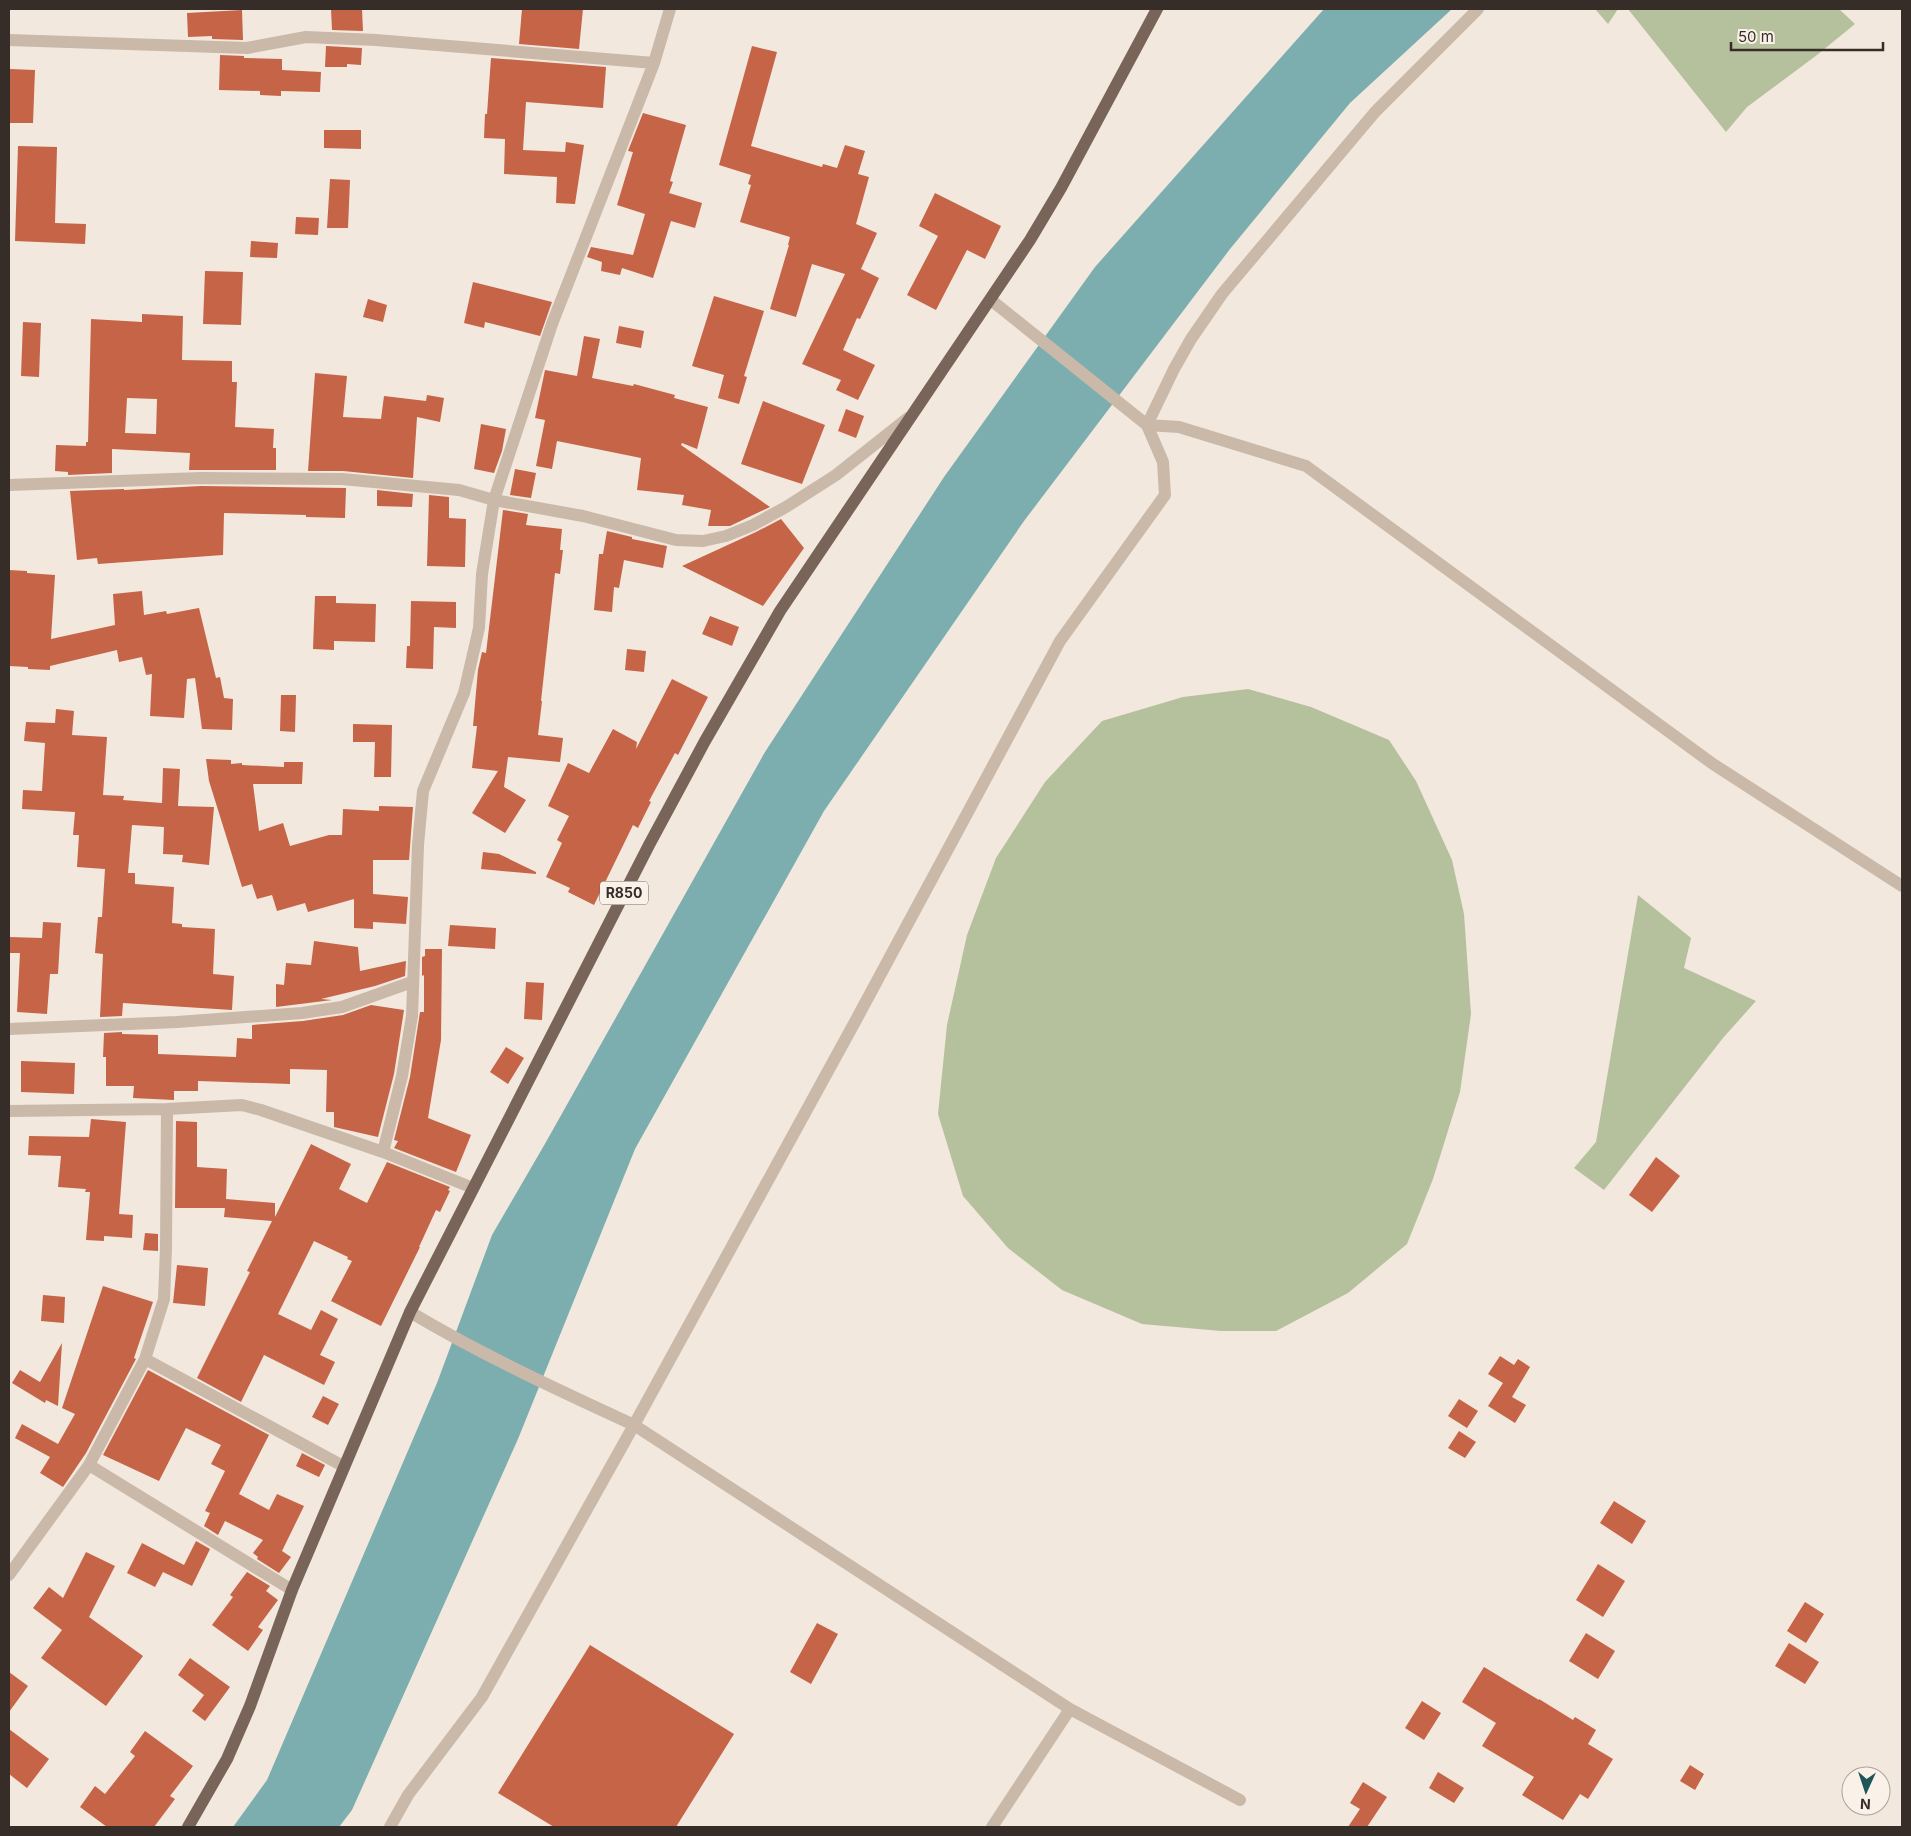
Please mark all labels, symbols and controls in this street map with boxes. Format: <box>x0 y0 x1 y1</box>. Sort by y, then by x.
scale bar <box>1731 20 1884 52</box>
text: 50 m <box>1738 27 1774 46</box>
road number: R850 <box>600 881 648 904</box>
north arrow <box>1841 1766 1891 1816</box>
text: N <box>1860 1796 1871 1813</box>

